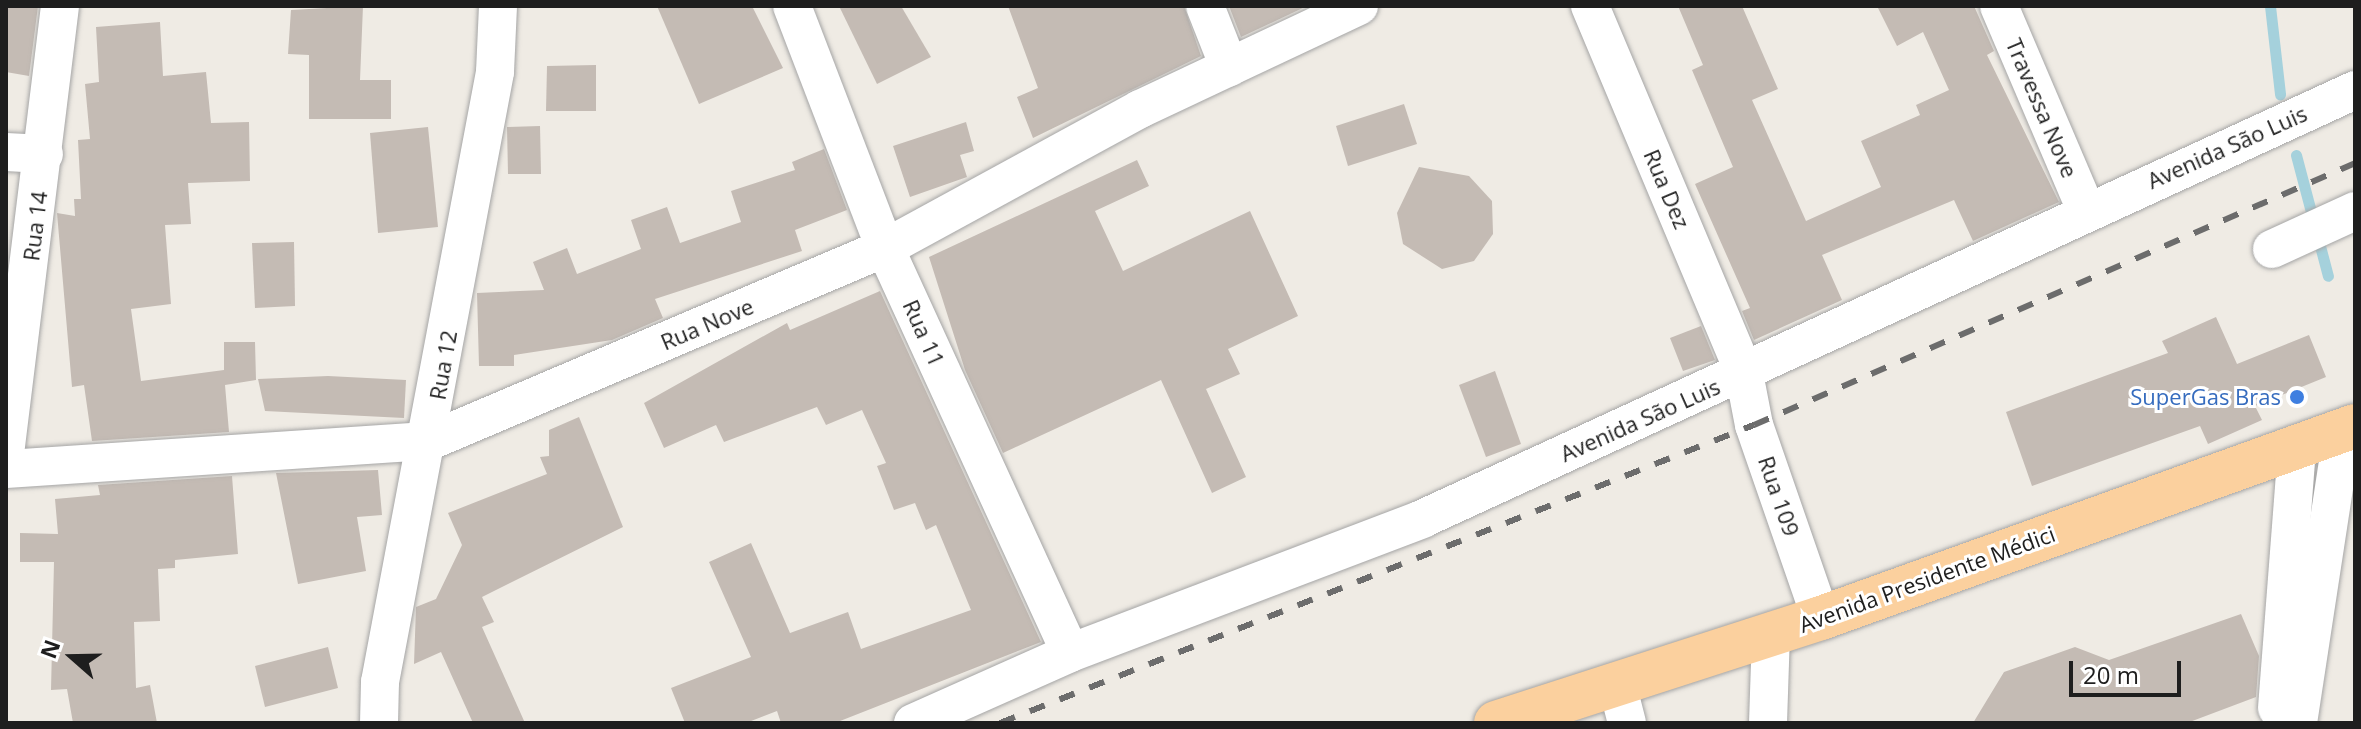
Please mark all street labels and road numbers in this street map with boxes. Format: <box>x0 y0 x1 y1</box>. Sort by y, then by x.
street label: Travessa Nove <box>2001 34 2083 182</box>
street label: Avenida São Luis <box>2143 100 2311 194</box>
street label: Rua Dez <box>1639 145 1695 233</box>
street label: Rua 14 <box>18 190 52 262</box>
street label: Rua Nove <box>657 293 757 355</box>
street label: Rua 11 <box>898 296 950 370</box>
street label: Rua 12 <box>424 328 462 402</box>
street label: Avenida São Luis <box>1556 373 1724 467</box>
street label: Rua 109 <box>1753 453 1805 539</box>
street label: Avenida Presidente Médici <box>1795 520 2059 638</box>

